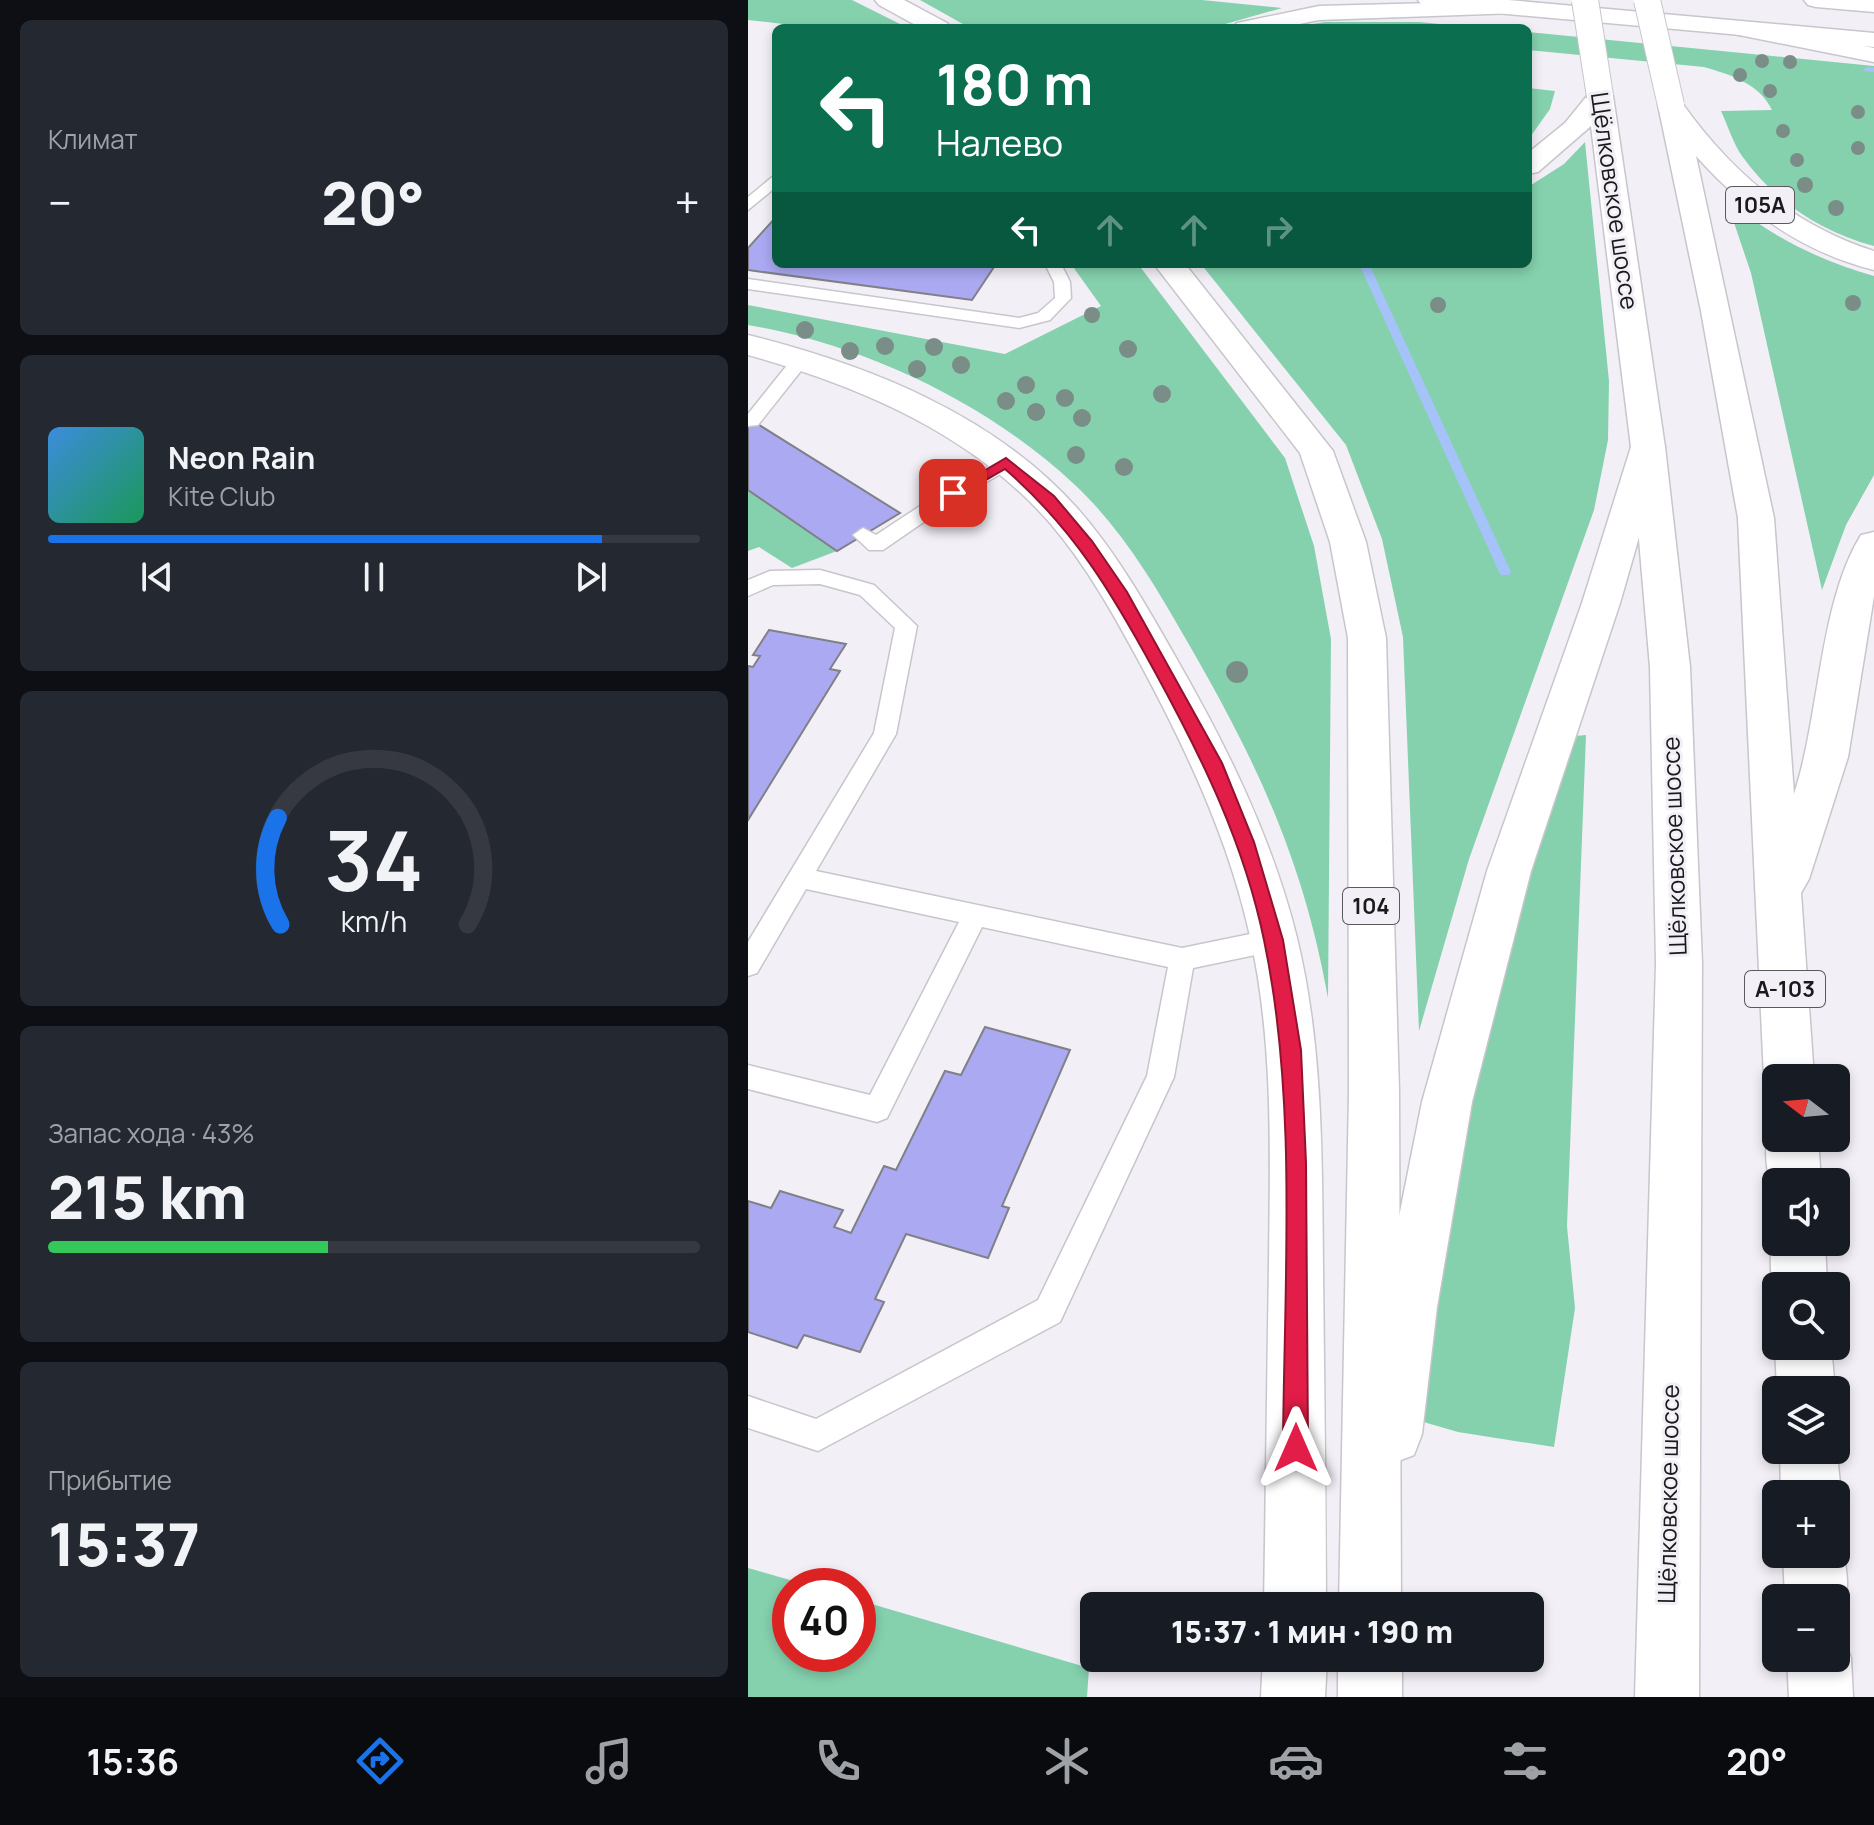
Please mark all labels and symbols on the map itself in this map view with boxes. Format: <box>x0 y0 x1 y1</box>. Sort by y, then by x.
street label: Щёлковское шоссе <box>1584 90 1647 312</box>
road number: 105A <box>1726 187 1794 223</box>
pin <box>919 459 987 527</box>
street label: Щёлковское шоссе <box>1653 736 1694 956</box>
road number: 104 <box>1343 888 1399 924</box>
road number: А-103 <box>1745 971 1825 1007</box>
north arrow <box>1762 1064 1850 1152</box>
street label: Щёлковское шоссе <box>1649 1384 1686 1604</box>
position arrow <box>1254 1406 1338 1490</box>
speed limit sign: 40 <box>772 1568 876 1672</box>

